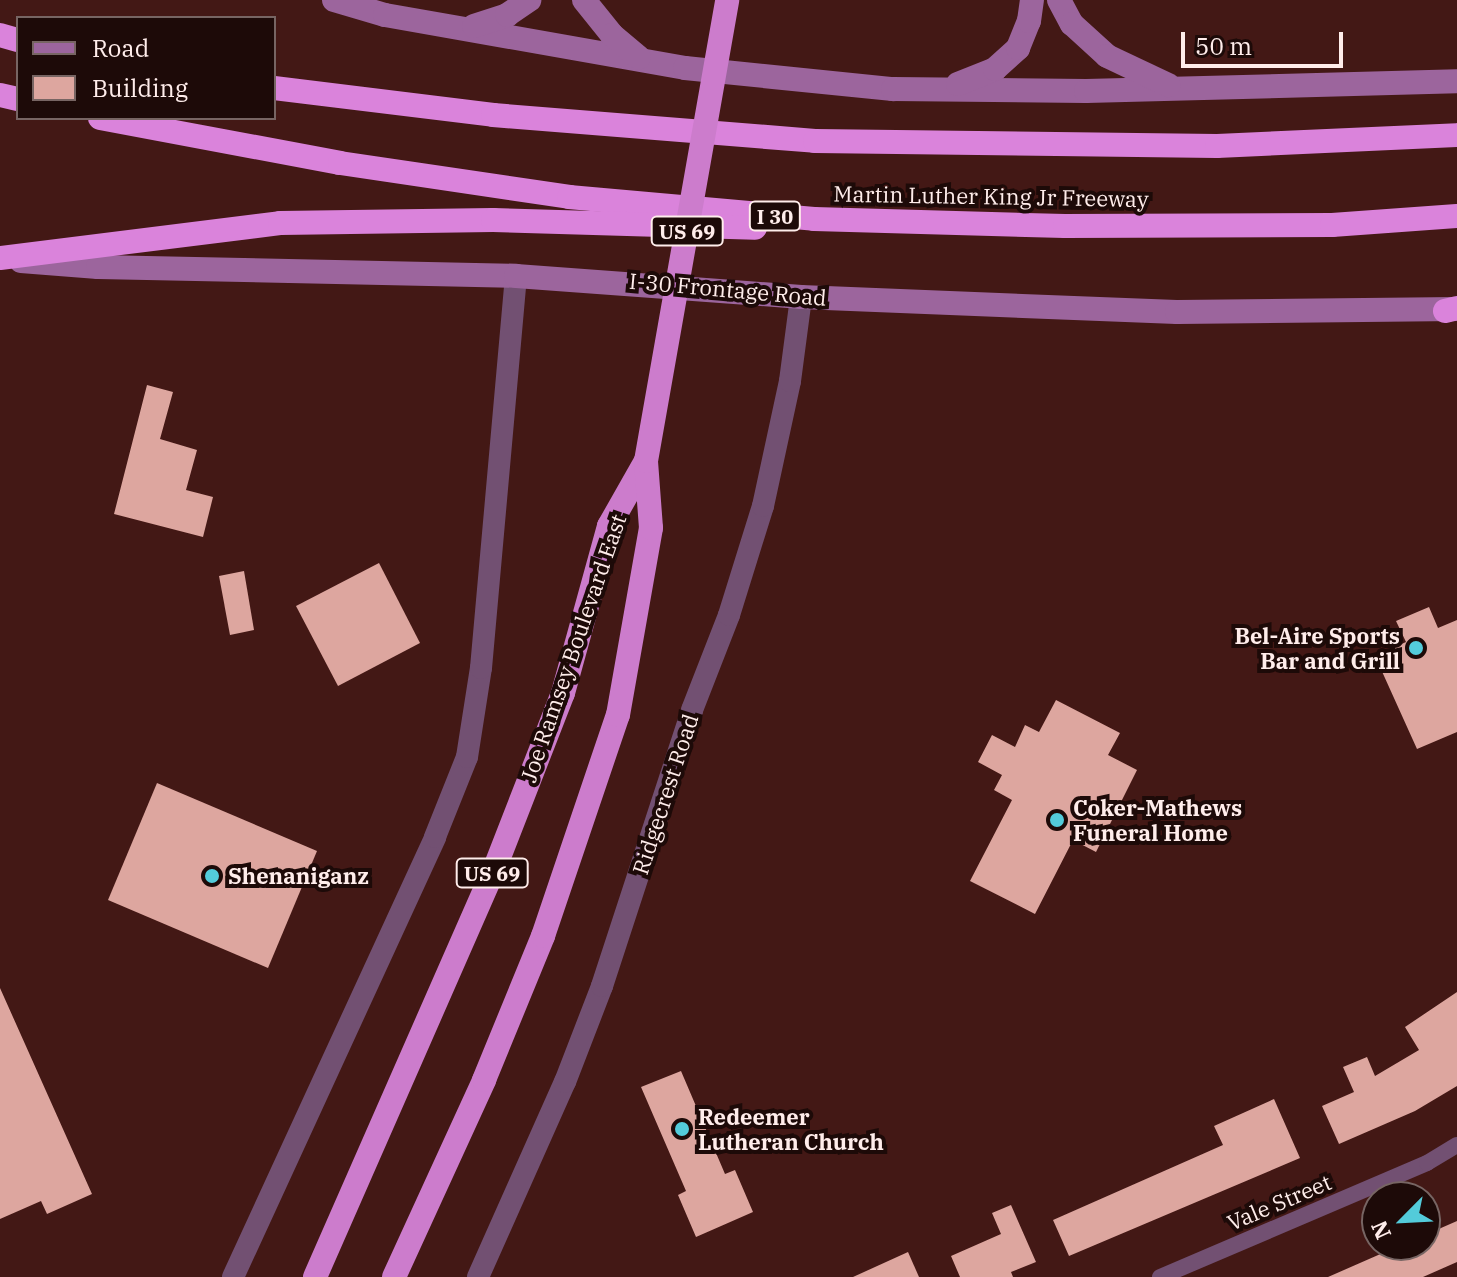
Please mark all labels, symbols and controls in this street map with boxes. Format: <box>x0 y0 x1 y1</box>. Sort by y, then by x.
legend <box>16 16 276 120</box>
scale bar <box>1185 16 1347 66</box>
text: 50 m <box>1195 30 1252 62</box>
text: Road <box>92 32 149 64</box>
text: Building <box>92 72 188 104</box>
street label: Martin Luther King Jr Freeway <box>833 180 1149 212</box>
road number: I 30 <box>747 200 803 232</box>
road number: US 69 <box>649 215 725 247</box>
street label: I-30 Frontage Road <box>628 267 828 311</box>
street label: Joe Ramsey Boulevard East <box>515 511 631 785</box>
place label: Bel-Aire Sports Bar and Grill <box>1234 622 1400 674</box>
marker: Bel-Aire Sports Bar and Grill <box>1407 639 1425 657</box>
street label: Ridgecrest Road <box>627 710 703 878</box>
place label: Coker-Mathews Funeral Home <box>1073 794 1242 846</box>
marker: Coker-Mathews Funeral Home <box>1048 811 1066 829</box>
road number: US 69 <box>454 857 530 889</box>
place label: Shenaniganz <box>228 863 369 889</box>
marker: Shenaniganz <box>203 867 221 885</box>
place label: Redeemer Lutheran Church <box>698 1103 884 1154</box>
marker: Redeemer Lutheran Church <box>673 1120 691 1138</box>
street label: Vale Street <box>1223 1168 1335 1236</box>
north arrow <box>1361 1181 1441 1261</box>
text: N <box>1364 1216 1397 1244</box>

